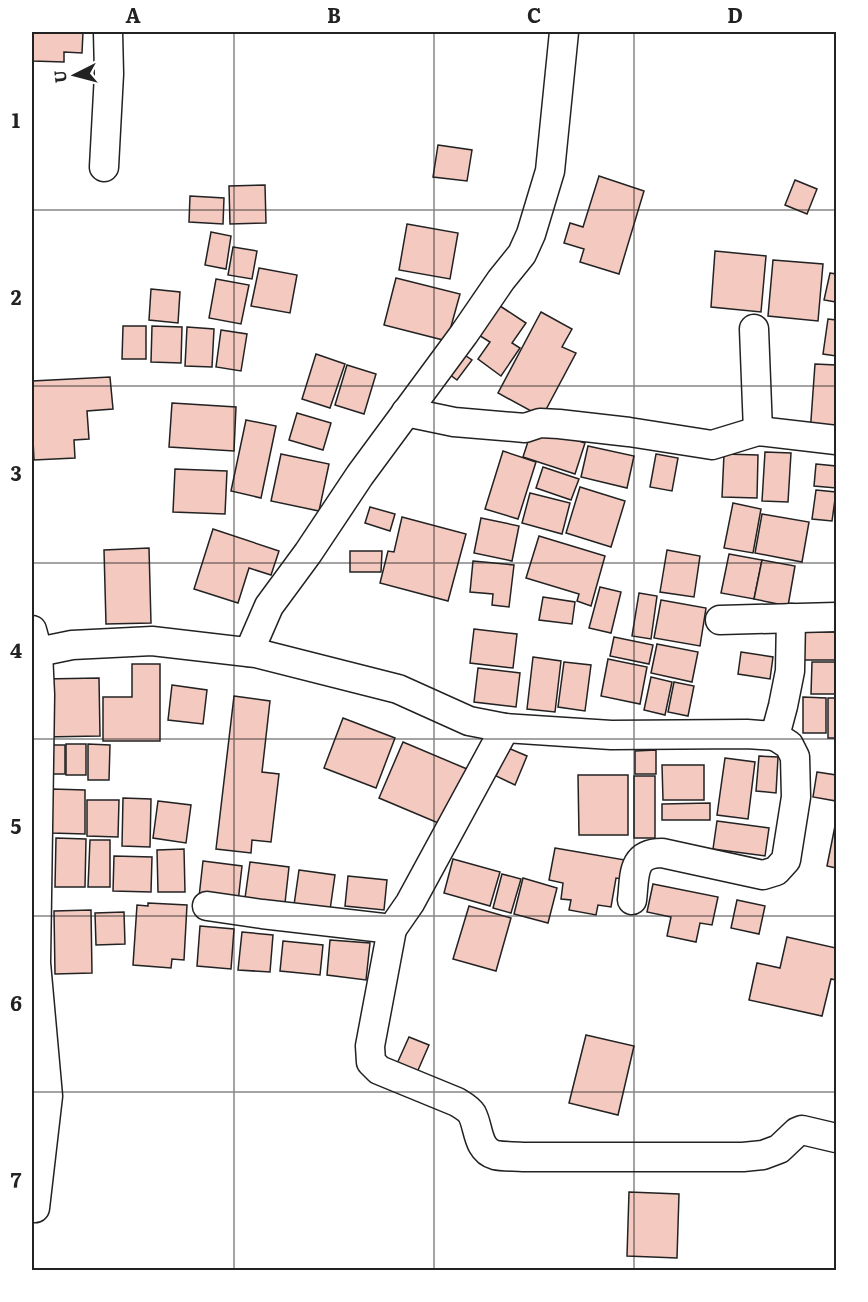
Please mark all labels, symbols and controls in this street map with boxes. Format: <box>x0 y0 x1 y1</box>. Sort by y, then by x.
text: A <box>125 0 141 29</box>
text: B <box>327 0 341 29</box>
text: C <box>527 0 541 29</box>
text: D <box>727 0 743 29</box>
north arrow <box>45 45 105 105</box>
text: U <box>46 69 72 84</box>
text: 1 <box>12 104 20 134</box>
text: 2 <box>11 281 22 311</box>
text: 3 <box>10 457 22 487</box>
text: 4 <box>10 634 22 664</box>
text: 5 <box>11 810 22 840</box>
text: 6 <box>10 987 22 1017</box>
text: 7 <box>11 1164 22 1194</box>

